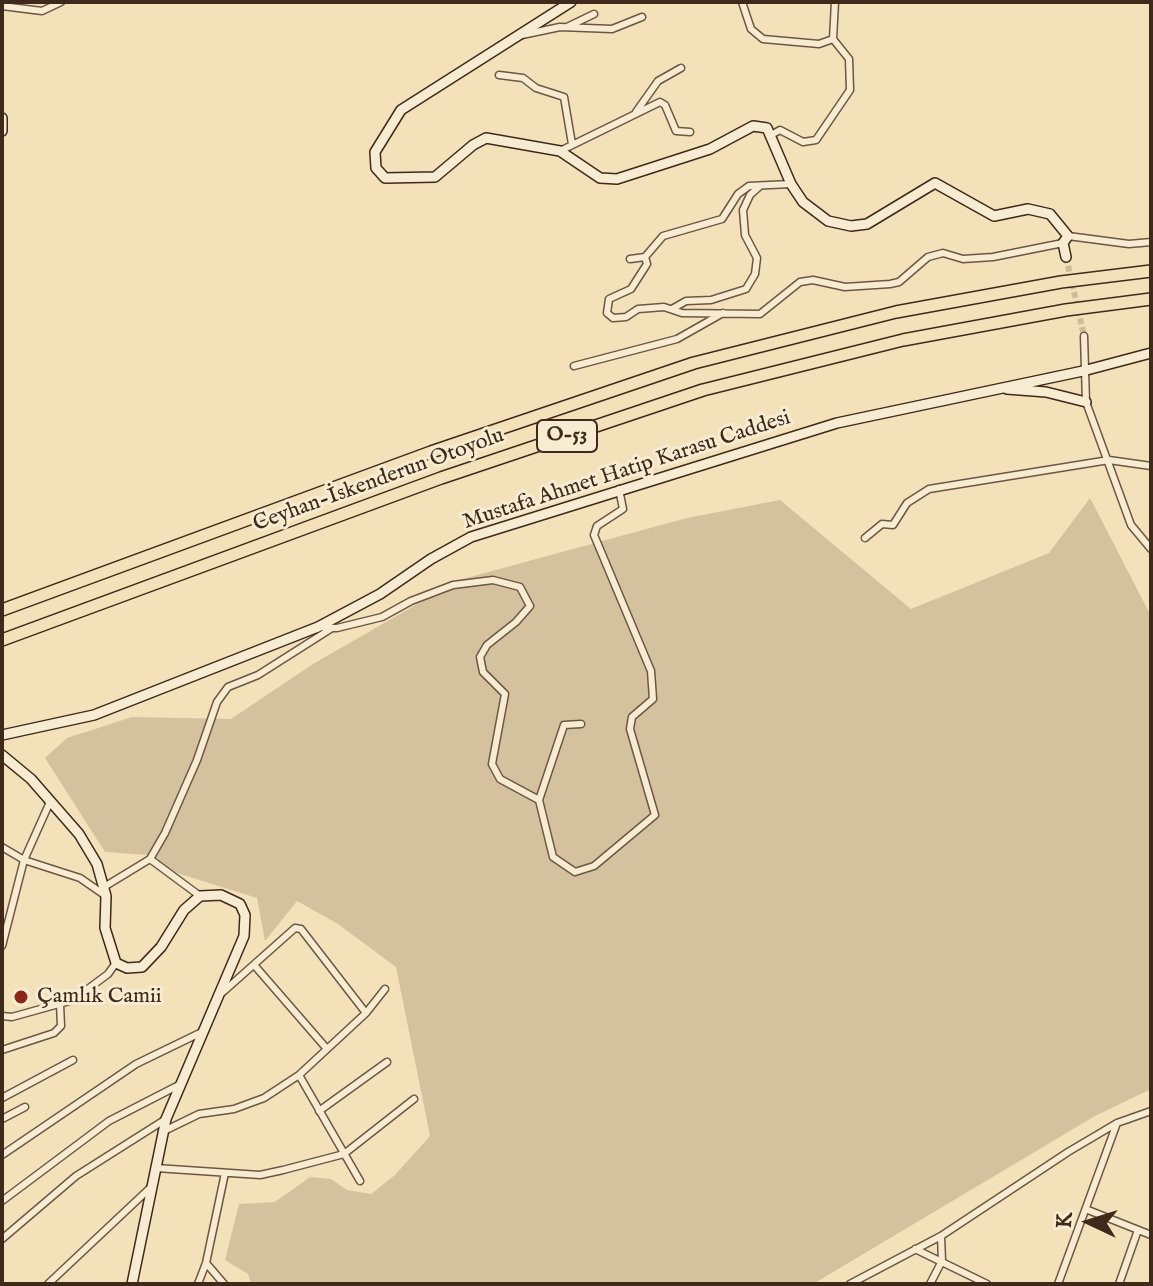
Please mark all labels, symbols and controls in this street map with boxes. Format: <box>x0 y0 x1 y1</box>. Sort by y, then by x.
street label: Mustafa Ahmet Hatip Karasu Caddesi <box>460 405 794 537</box>
road number: O-53 <box>537 420 597 452</box>
street label: Ceyhan-İskenderun Otoyolu <box>250 423 508 539</box>
place label: Çamlık Camii <box>37 984 162 1010</box>
marker: Çamlık Camii <box>12 988 30 1006</box>
north arrow <box>1049 1182 1129 1262</box>
text: K <box>1051 1211 1080 1229</box>

